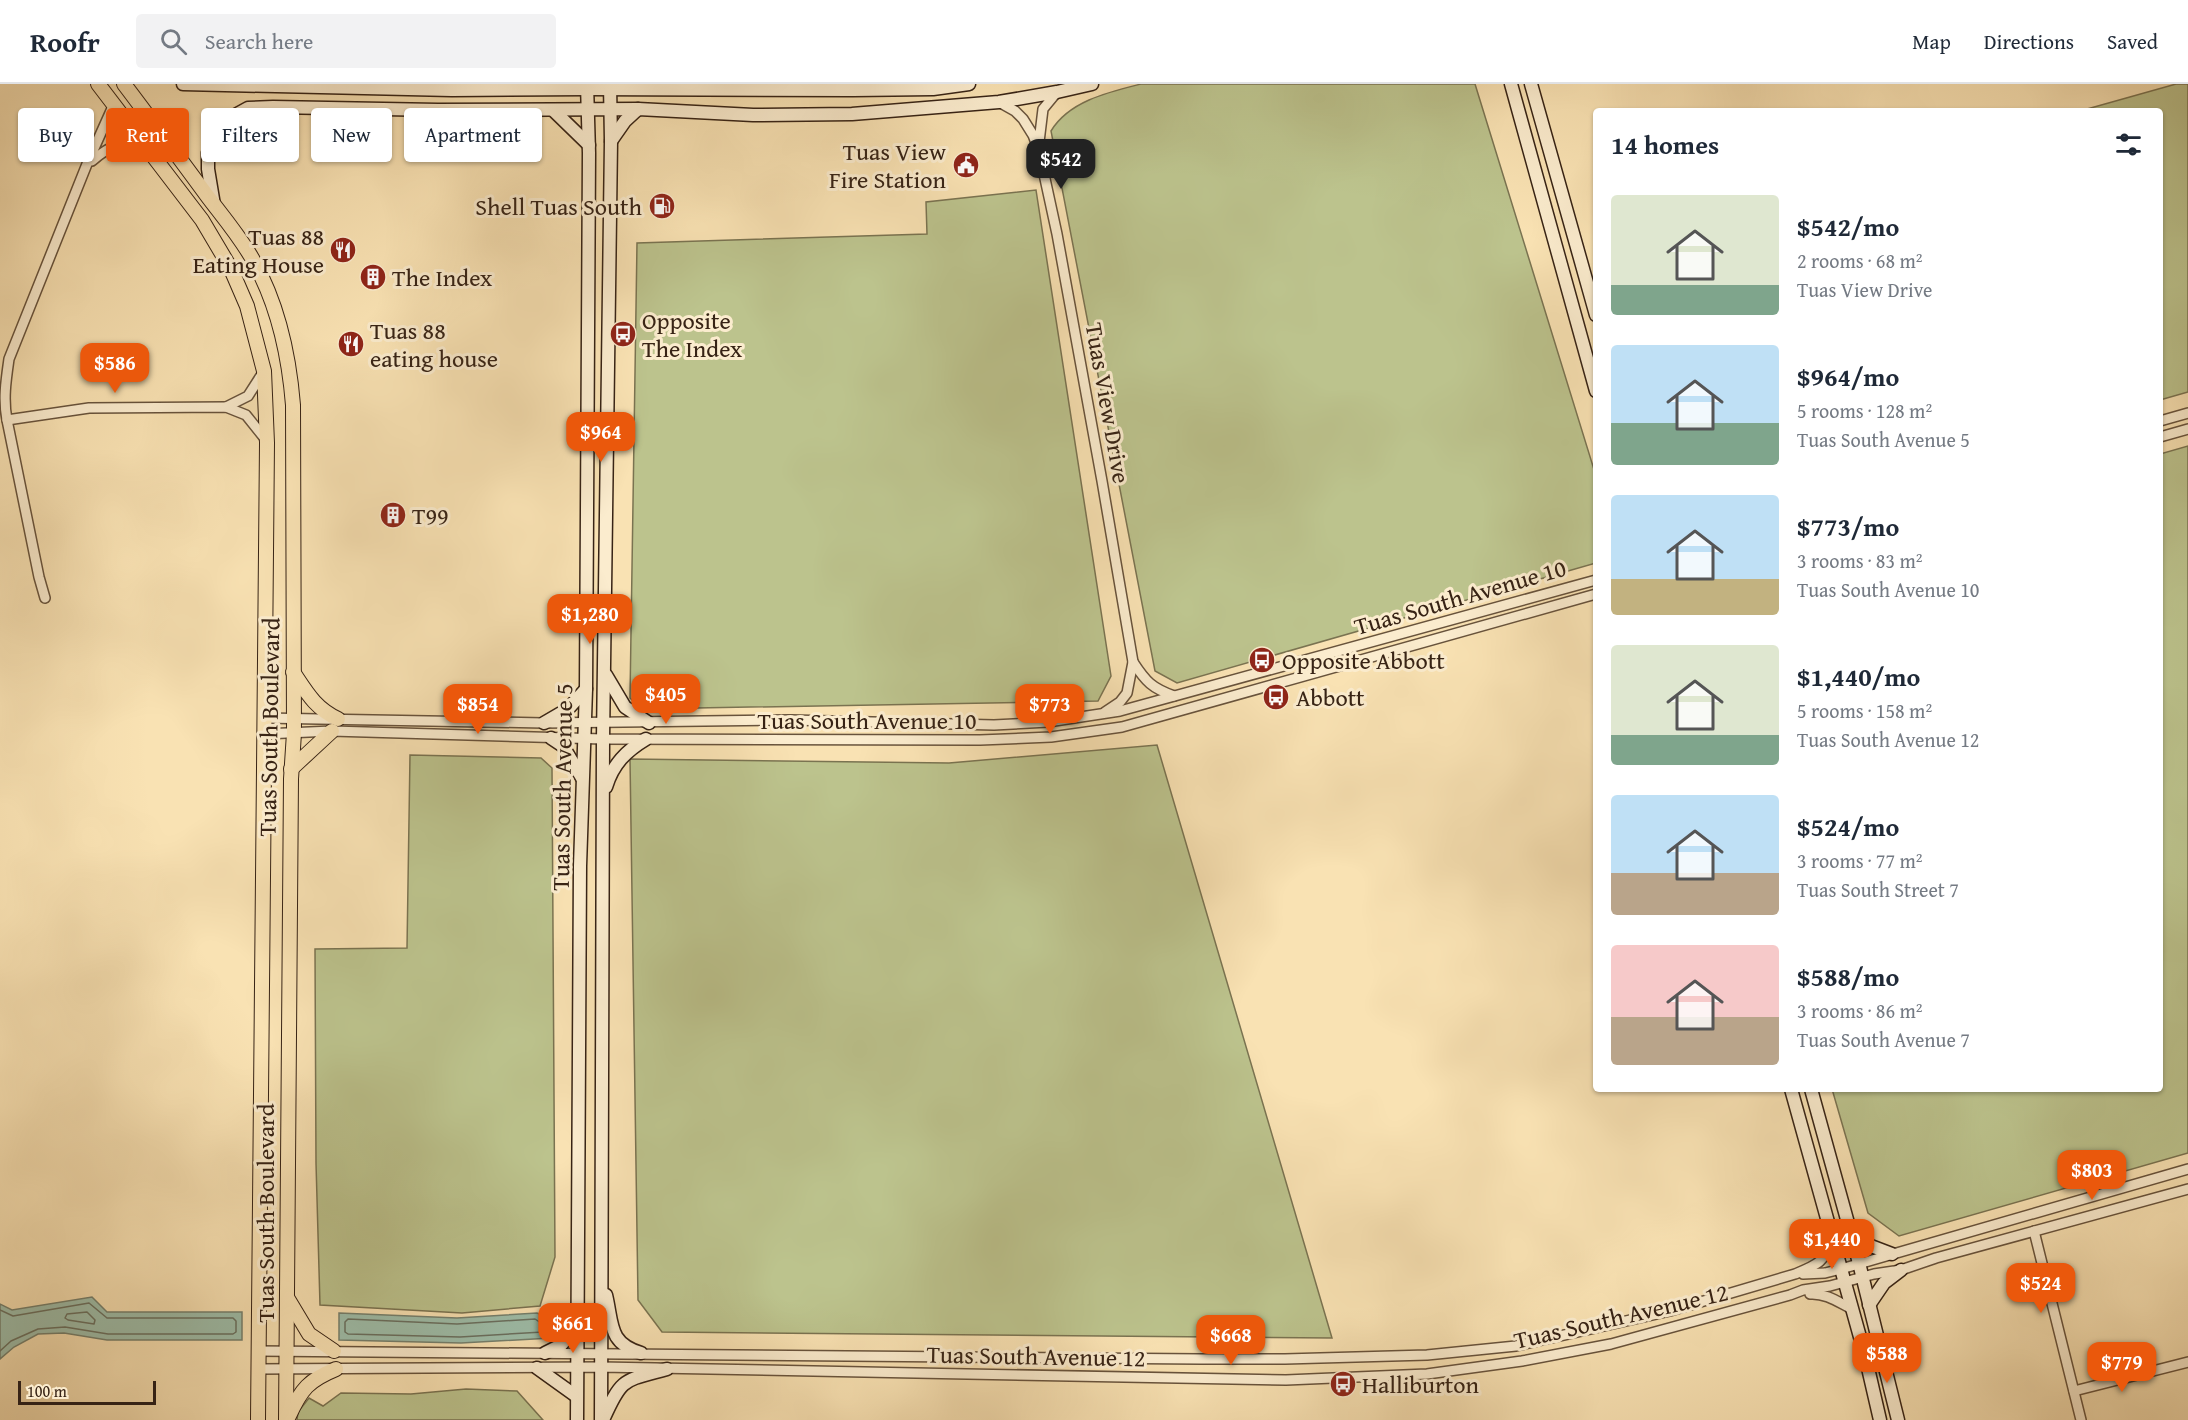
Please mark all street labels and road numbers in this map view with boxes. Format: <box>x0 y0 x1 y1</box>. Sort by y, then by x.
street label: Tuas View Drive <box>1077 320 1139 486</box>
street label: Tuas South Avenue 10 <box>1350 550 1570 644</box>
street label: Tuas South Boulevard <box>250 617 288 837</box>
street label: Tuas South Avenue 5 <box>543 683 581 891</box>
street label: Tuas South Avenue 10 <box>758 703 976 738</box>
street label: Tuas South Boulevard <box>248 1103 283 1322</box>
street label: Tuas South Avenue 12 <box>1510 1274 1732 1358</box>
street label: Tuas South Avenue 12 <box>926 1337 1146 1375</box>

